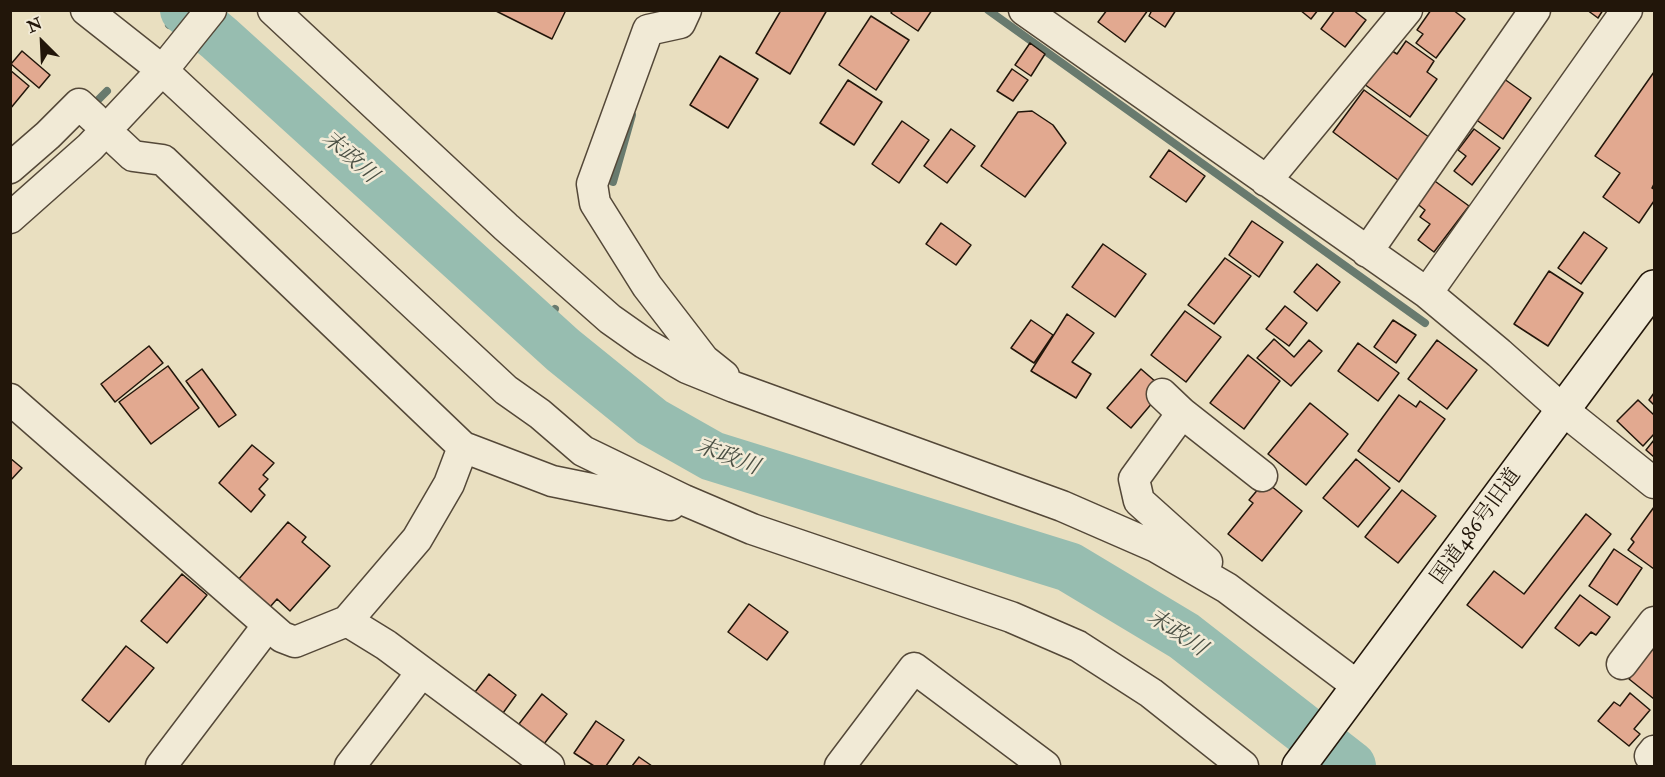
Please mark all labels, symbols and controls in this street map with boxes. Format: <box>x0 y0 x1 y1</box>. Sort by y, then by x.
north arrow <box>12 12 72 72</box>
text: N <box>24 14 45 38</box>
water label: 末政川 <box>316 126 382 190</box>
water label: 末政川 <box>691 434 763 482</box>
street label: 国道486号旧道 <box>1427 464 1527 590</box>
water label: 末政川 <box>1141 605 1211 663</box>

